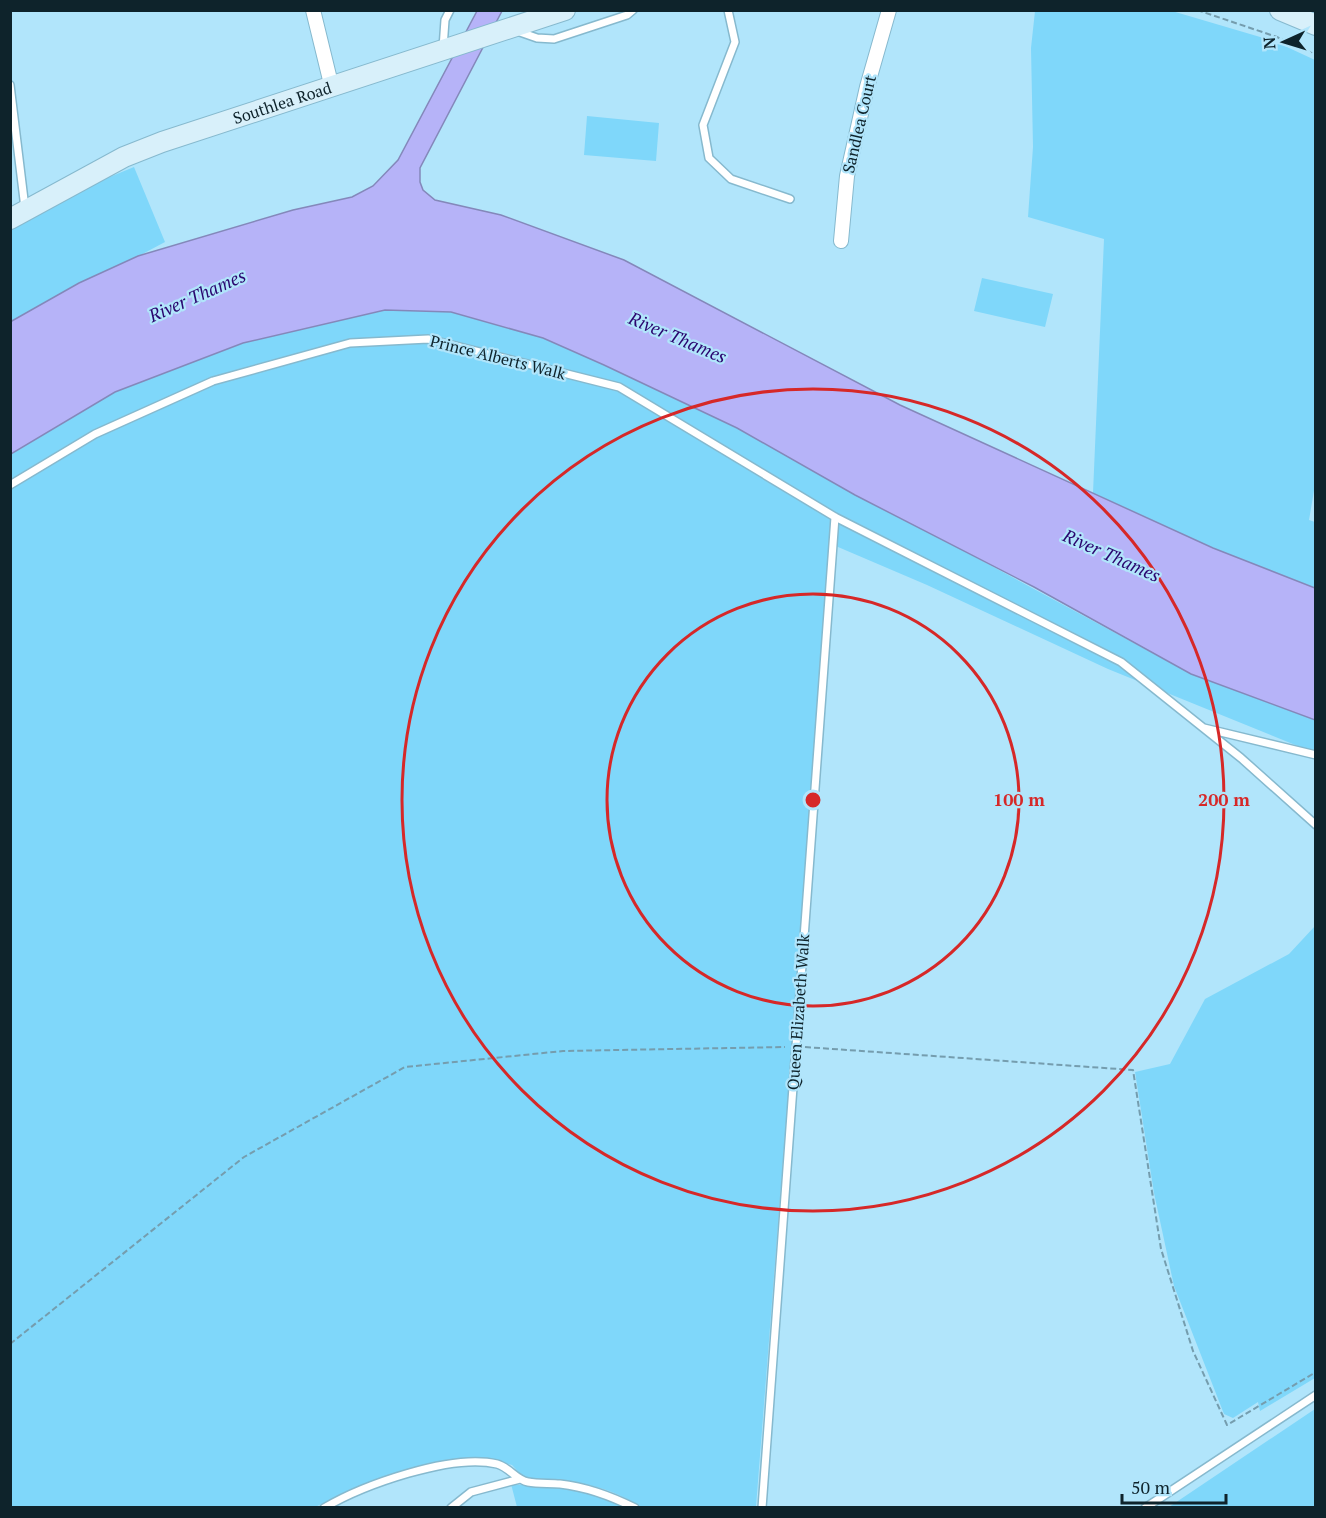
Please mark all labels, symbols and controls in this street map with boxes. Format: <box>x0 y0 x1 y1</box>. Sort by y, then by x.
north arrow <box>1254 12 1314 72</box>
text: N <box>1258 36 1280 50</box>
street label: Sandlea Court <box>837 73 881 175</box>
street label: Southlea Road <box>230 76 334 129</box>
water label: River Thames <box>144 263 249 328</box>
water label: River Thames <box>624 305 731 368</box>
street label: Prince Alberts Walk <box>428 329 569 385</box>
water label: River Thames <box>1059 522 1164 587</box>
text: 100 m <box>993 787 1045 811</box>
text: 200 m <box>1198 787 1250 811</box>
centre of rings <box>803 790 823 810</box>
street label: Queen Elizabeth Walk <box>782 932 814 1091</box>
scale bar <box>1122 1467 1226 1505</box>
text: 50 m <box>1131 1475 1171 1499</box>

